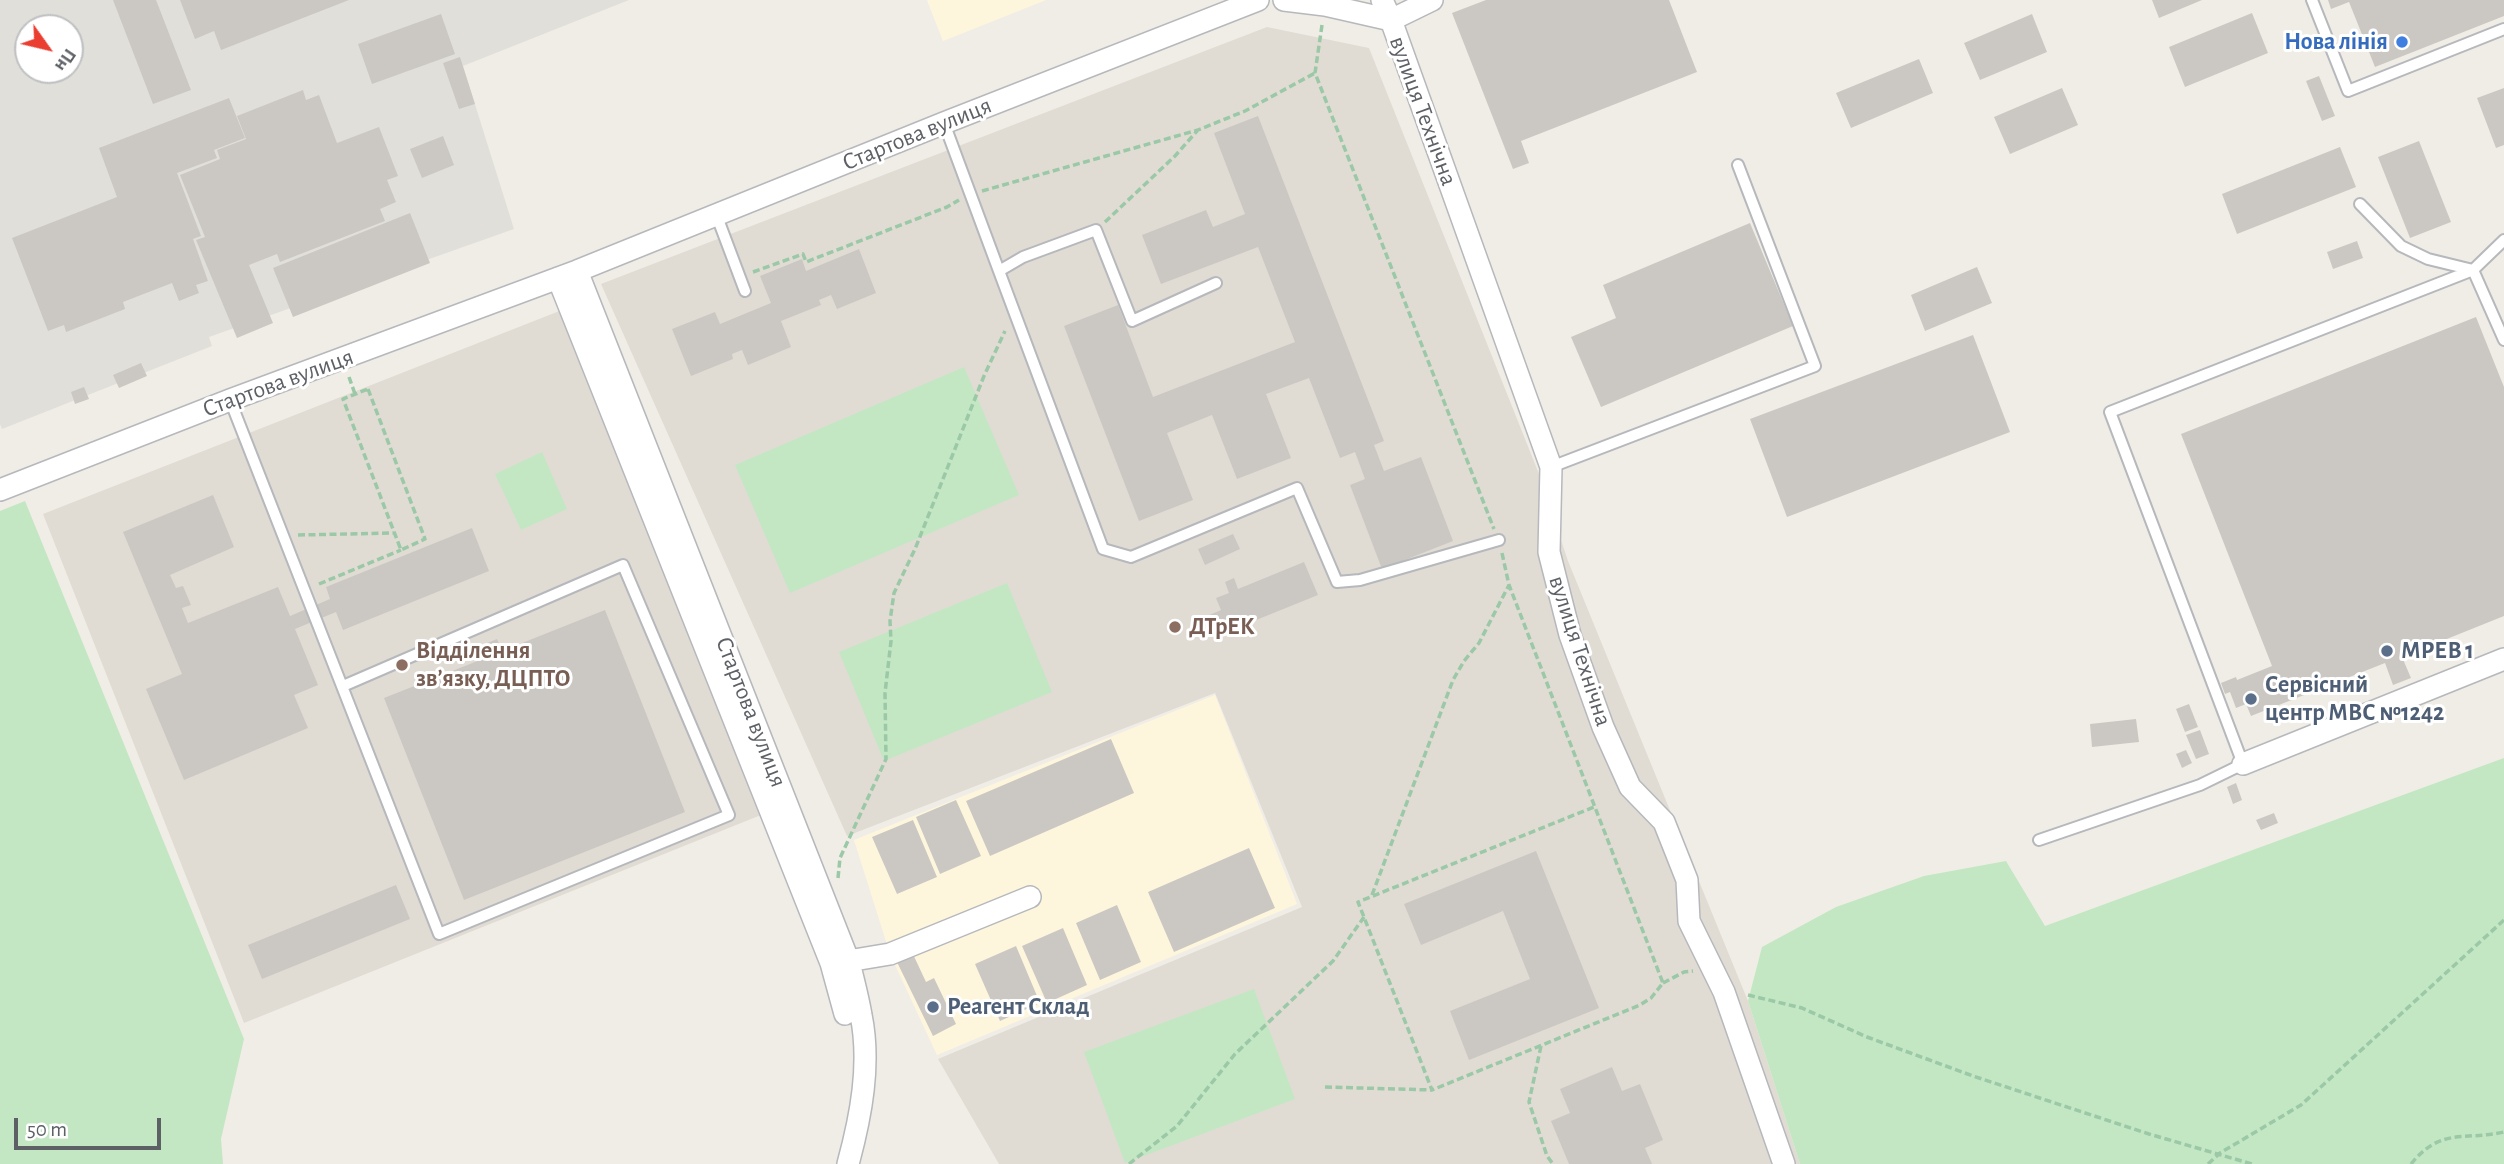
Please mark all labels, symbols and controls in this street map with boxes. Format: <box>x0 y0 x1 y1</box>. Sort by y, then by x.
north arrow <box>14 14 84 84</box>
place label: Нова лінія <box>2284 28 2388 56</box>
street label: вулиця Технічна <box>1383 32 1463 190</box>
marker: Нова лінія <box>2394 34 2410 50</box>
text: Пн <box>51 45 80 75</box>
street label: Стартова вулиця <box>838 91 996 177</box>
street label: Стартова вулиця <box>199 342 357 424</box>
street label: вулиця Технічна <box>1542 572 1618 730</box>
place label: ДТрЕК <box>1189 613 1255 641</box>
marker: ДТрЕК <box>1167 619 1183 635</box>
street label: Стартова вулиця <box>709 633 793 791</box>
place label: Відділення зв’язку, ДЦПТО <box>416 637 571 693</box>
place label: МРЕВ 1 <box>2401 637 2474 665</box>
marker: МРЕВ 1 <box>2379 643 2395 659</box>
marker: Відділення зв’язку, ДЦПТО <box>394 657 410 673</box>
place label: Сервісний центр МВС №1242 <box>2265 671 2444 727</box>
marker: Сервісний центр МВС №1242 <box>2243 691 2259 707</box>
place label: Реагент Склад <box>947 993 1089 1021</box>
marker: Реагент Склад <box>925 999 941 1015</box>
scale bar <box>18 1104 164 1148</box>
text: 50 m <box>27 1119 67 1140</box>

